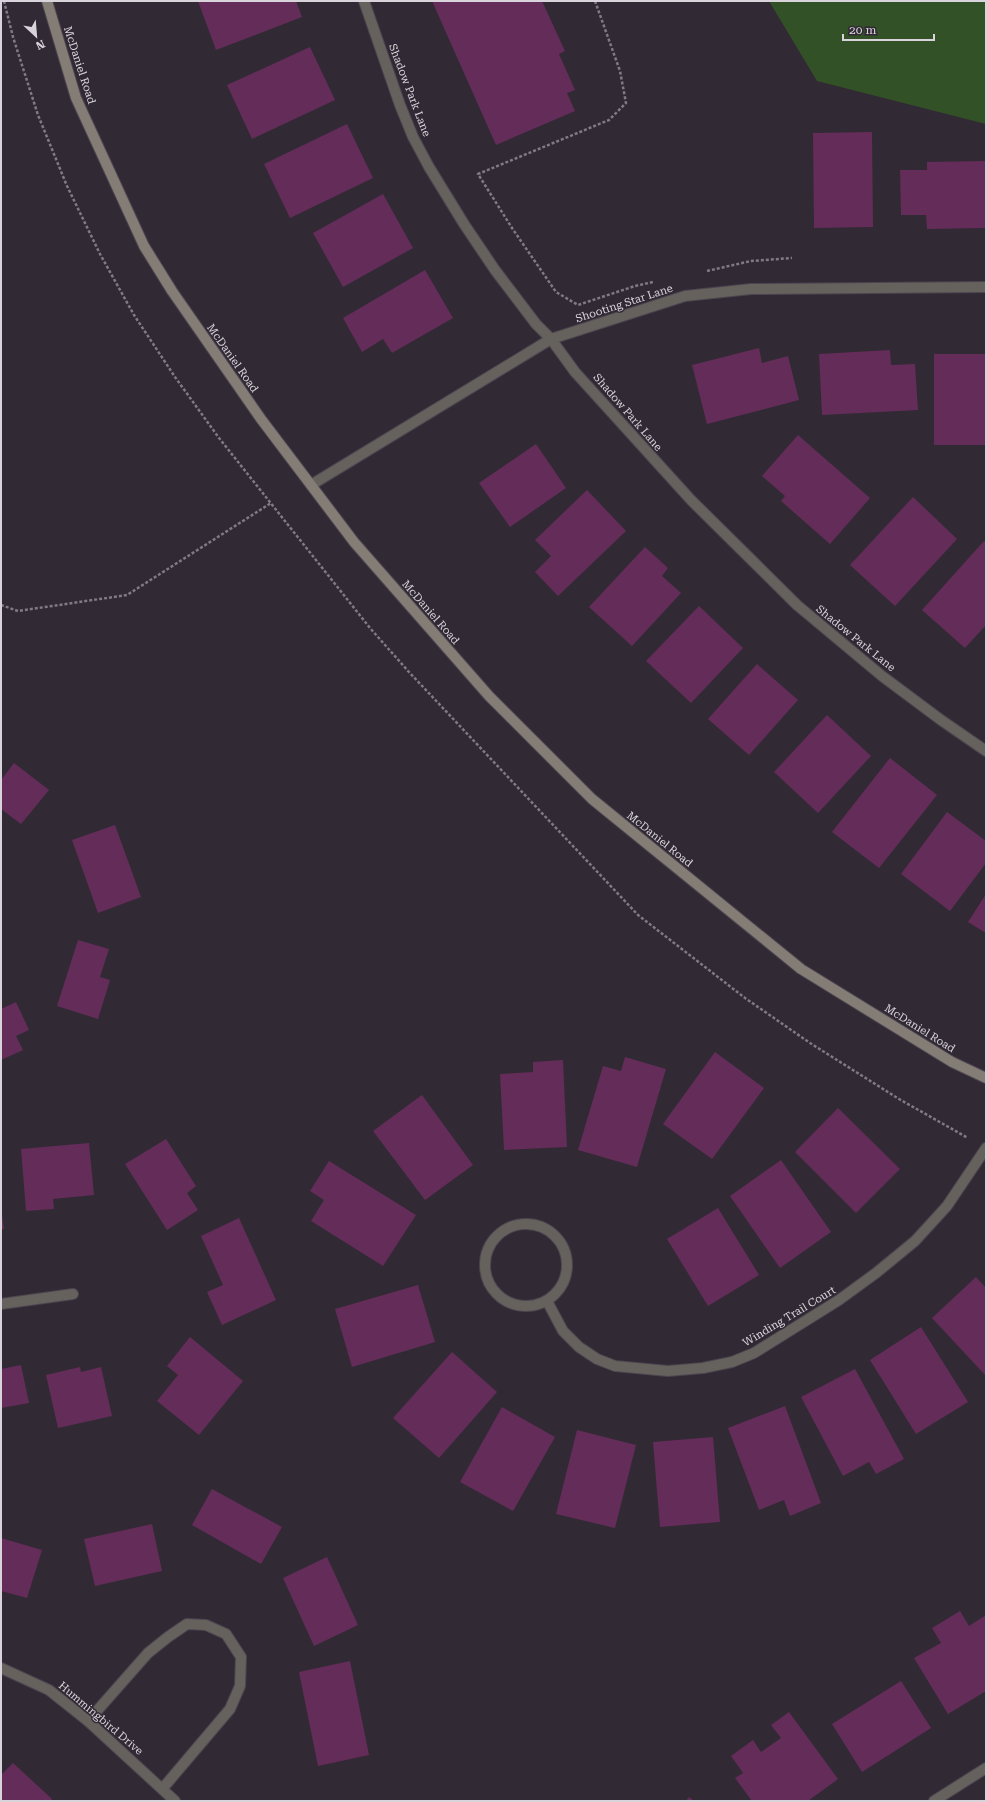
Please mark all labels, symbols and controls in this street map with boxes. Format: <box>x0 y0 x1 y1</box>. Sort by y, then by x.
north arrow <box>16 16 56 56</box>
scale bar <box>843 16 934 42</box>
text: 20 m <box>849 23 876 37</box>
street label: McDaniel Road <box>61 25 98 106</box>
text: N <box>33 37 47 52</box>
street label: Shadow Park Lane <box>386 42 433 138</box>
street label: Shooting Star Lane <box>574 282 674 325</box>
street label: McDaniel Road <box>204 321 261 395</box>
street label: Shadow Park Lane <box>590 371 665 454</box>
street label: McDaniel Road <box>399 578 462 647</box>
street label: Shadow Park Lane <box>813 602 898 674</box>
street label: McDaniel Road <box>624 809 695 870</box>
street label: McDaniel Road <box>882 1002 957 1055</box>
street label: Winding Trail Court <box>740 1284 838 1349</box>
street label: Hummingbird Drive <box>56 1679 146 1758</box>

